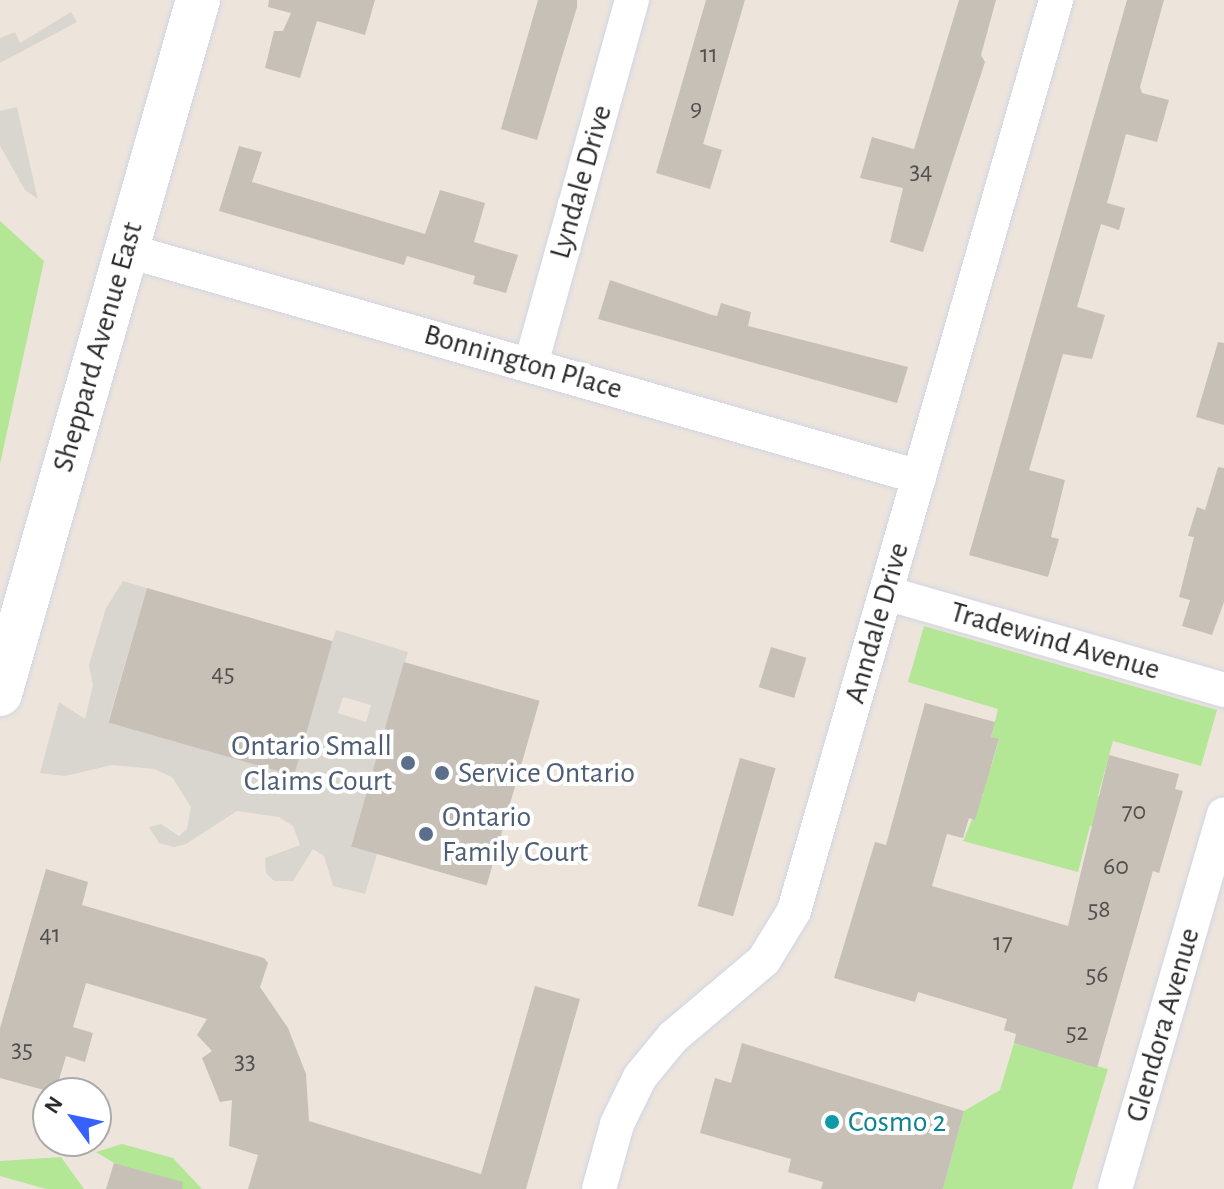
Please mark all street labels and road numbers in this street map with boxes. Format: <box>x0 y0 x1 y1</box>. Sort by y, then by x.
street label: Lyndale Drive <box>542 101 620 263</box>
street label: Sheppard Avenue East <box>45 218 151 476</box>
street label: Bonnington Place <box>420 317 626 407</box>
street label: Anndale Drive <box>837 538 917 708</box>
street label: Tradewind Avenue <box>946 594 1164 688</box>
street label: Glendora Avenue <box>1118 924 1208 1126</box>

